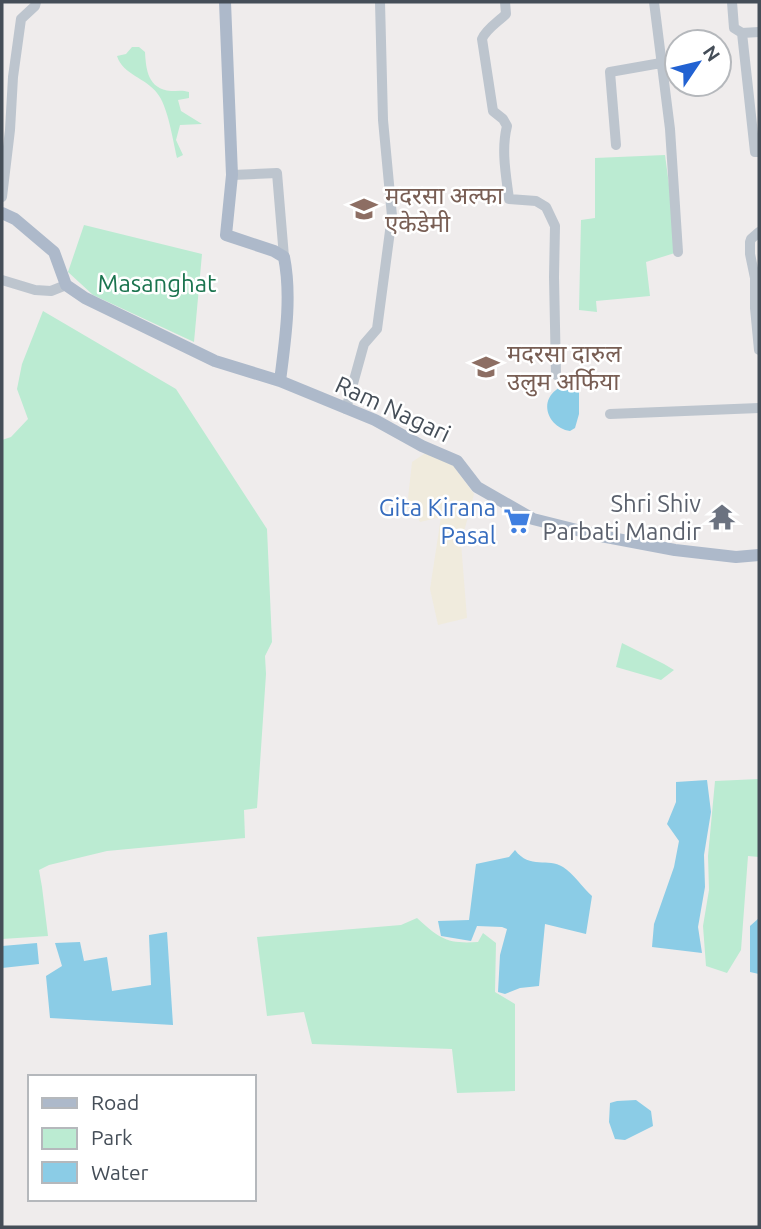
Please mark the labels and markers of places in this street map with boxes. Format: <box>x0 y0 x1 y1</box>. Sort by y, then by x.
place label: मदरसा अल्फा एकेडेमी <box>385 182 504 237</box>
school or university icon: मदरसा अल्फा एकेडेमी <box>349 194 379 224</box>
place label: मदरसा दारुल उलुम अर्फिया <box>507 340 622 397</box>
school or university icon: मदरसा दारुल उलुम अर्फिया <box>471 352 501 382</box>
place label: Shri Shiv Parbati Mandir <box>542 490 701 545</box>
place label: Gita Kirana Pasal <box>379 494 496 549</box>
temple icon: Shri Shiv Parbati Mandir <box>707 502 737 532</box>
supermarket icon: Gita Kirana Pasal <box>502 506 532 536</box>

